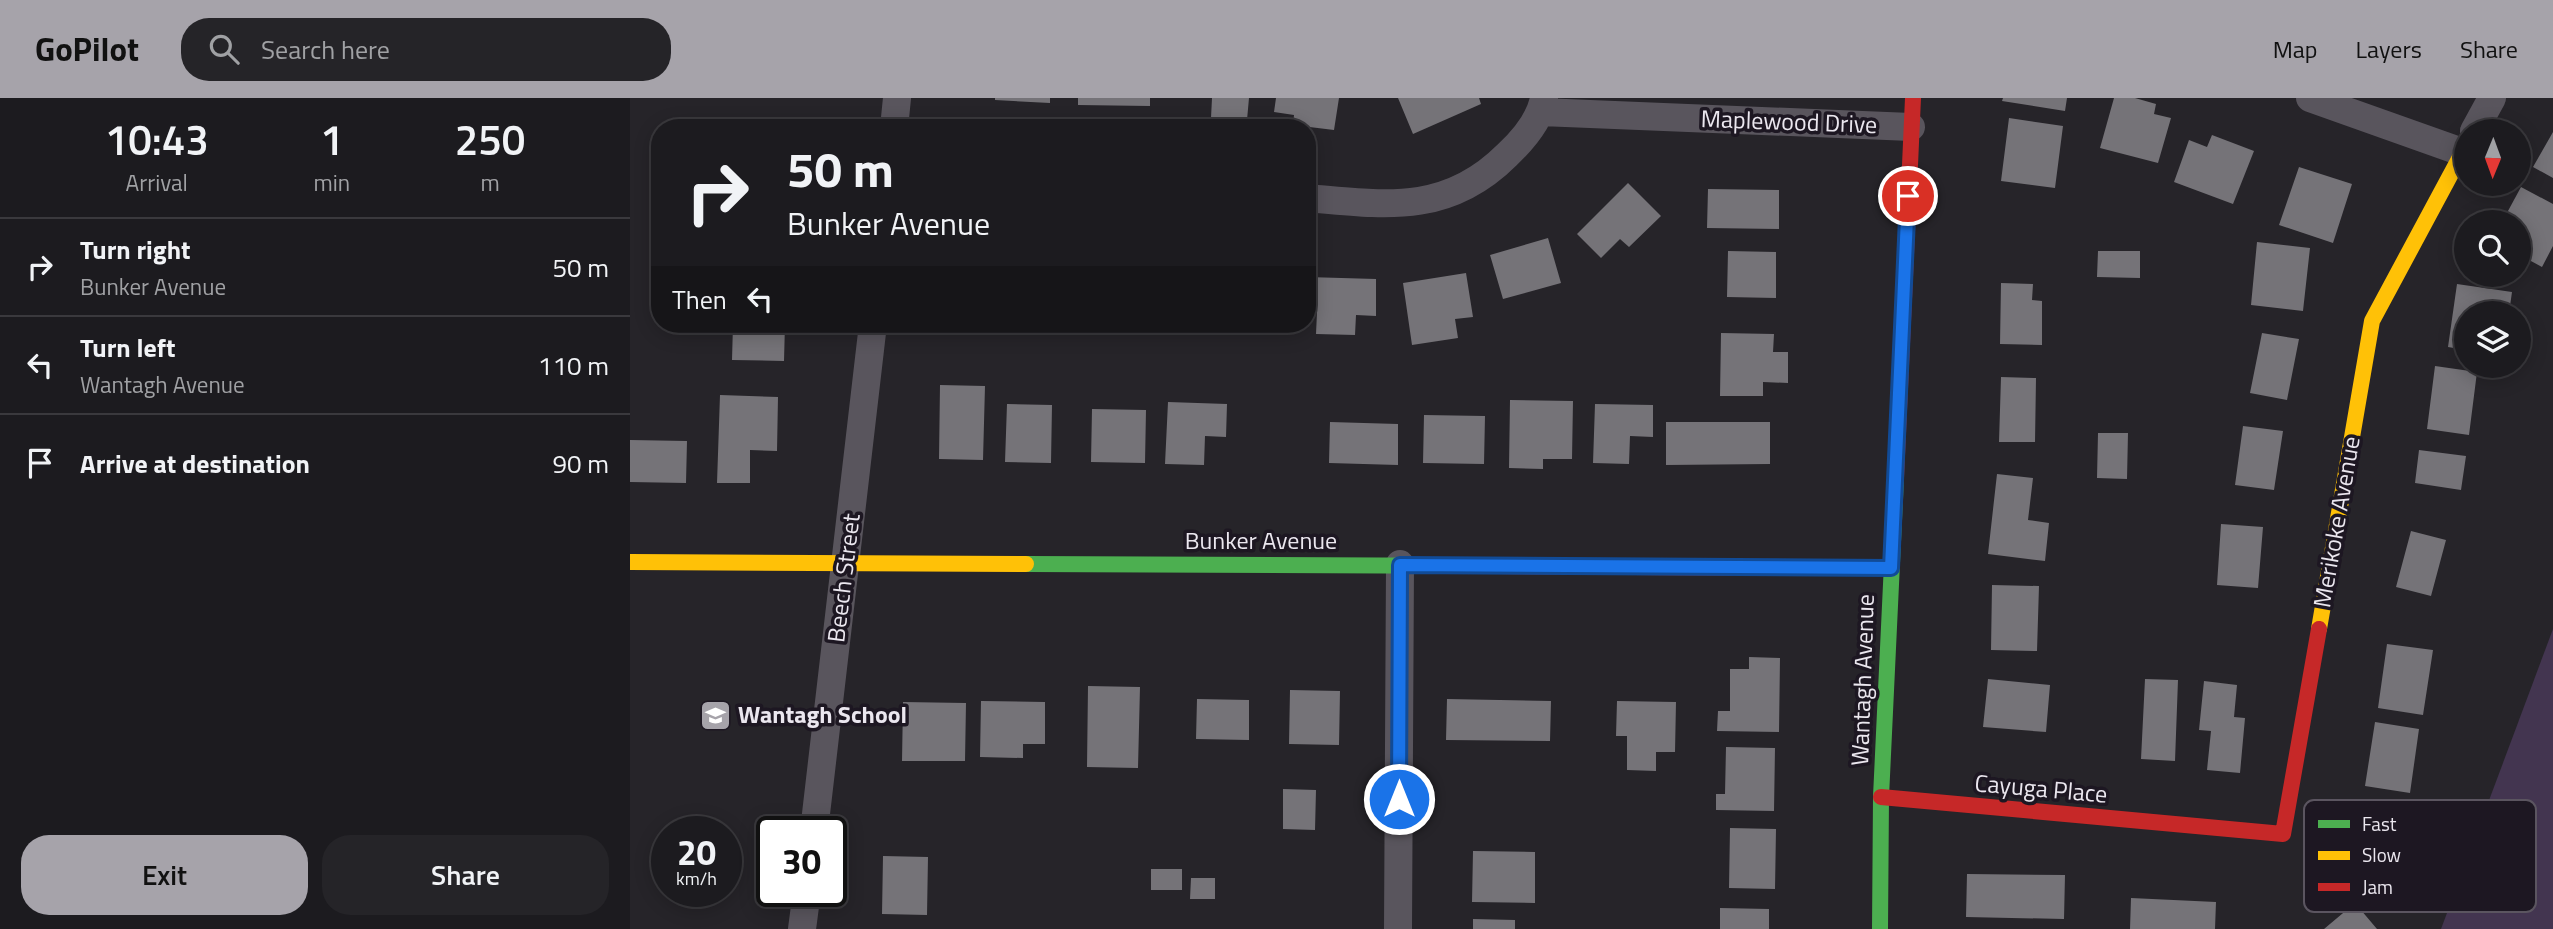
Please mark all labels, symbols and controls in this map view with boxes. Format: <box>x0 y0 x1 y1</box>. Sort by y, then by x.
search box <box>181 18 671 81</box>
text: GoPilot <box>35 24 139 74</box>
icon: search <box>205 30 243 68</box>
text: Search here <box>261 30 390 69</box>
text: Map <box>2273 31 2318 67</box>
text: Layers <box>2356 31 2422 67</box>
text: Share <box>2460 31 2518 67</box>
street label: Maplewood Drive <box>1700 100 1878 142</box>
text: 10:43 <box>105 107 209 171</box>
text: 1 <box>320 107 344 171</box>
text: 250 <box>455 107 525 171</box>
north arrow <box>2454 119 2530 196</box>
map controls <box>2454 119 2531 378</box>
text: 50 m <box>787 131 894 206</box>
icon: right <box>672 147 763 238</box>
text: Arrival <box>126 165 188 200</box>
text: min <box>313 165 350 200</box>
text: m <box>480 165 500 200</box>
pin <box>1878 166 1938 226</box>
icon: arrive <box>1889 177 1927 215</box>
text: Bunker Avenue <box>787 199 990 247</box>
button: search <box>2454 210 2531 287</box>
text: Turn right <box>80 230 191 269</box>
icon: right <box>21 248 59 286</box>
text: 50 m <box>552 248 609 287</box>
text: Bunker Avenue <box>80 269 226 304</box>
text: Then <box>672 280 727 319</box>
icon: left <box>741 280 779 318</box>
button: layers <box>2454 301 2531 378</box>
text: Turn left <box>80 328 175 367</box>
icon: left <box>21 346 59 384</box>
text: 110 m <box>538 346 609 385</box>
text: Wantagh Avenue <box>80 367 245 402</box>
street label: Merikoke Avenue <box>2303 433 2369 610</box>
icon: arrive <box>21 444 59 482</box>
text: Arrive at destination <box>80 444 310 483</box>
text: 90 m <box>552 444 609 483</box>
street label: Beech Street <box>817 511 869 644</box>
street label: Bunker Avenue <box>1185 522 1337 558</box>
street label: Wantagh Avenue <box>1841 593 1883 766</box>
place label: Wantagh School <box>738 696 907 732</box>
school or university icon: Wantagh School <box>698 698 732 732</box>
position arrow <box>1362 762 1436 836</box>
street label: Cayuga Place <box>1973 764 2109 812</box>
legend <box>2304 800 2536 912</box>
text: Fast <box>2362 809 2397 838</box>
speed limit sign: 30 <box>756 816 847 907</box>
text: 20 <box>677 825 716 879</box>
button: Exit <box>21 835 308 915</box>
button: Share <box>322 835 609 915</box>
text: Slow <box>2362 840 2401 869</box>
text: km/h <box>676 865 717 892</box>
text: Jam <box>2362 872 2393 901</box>

